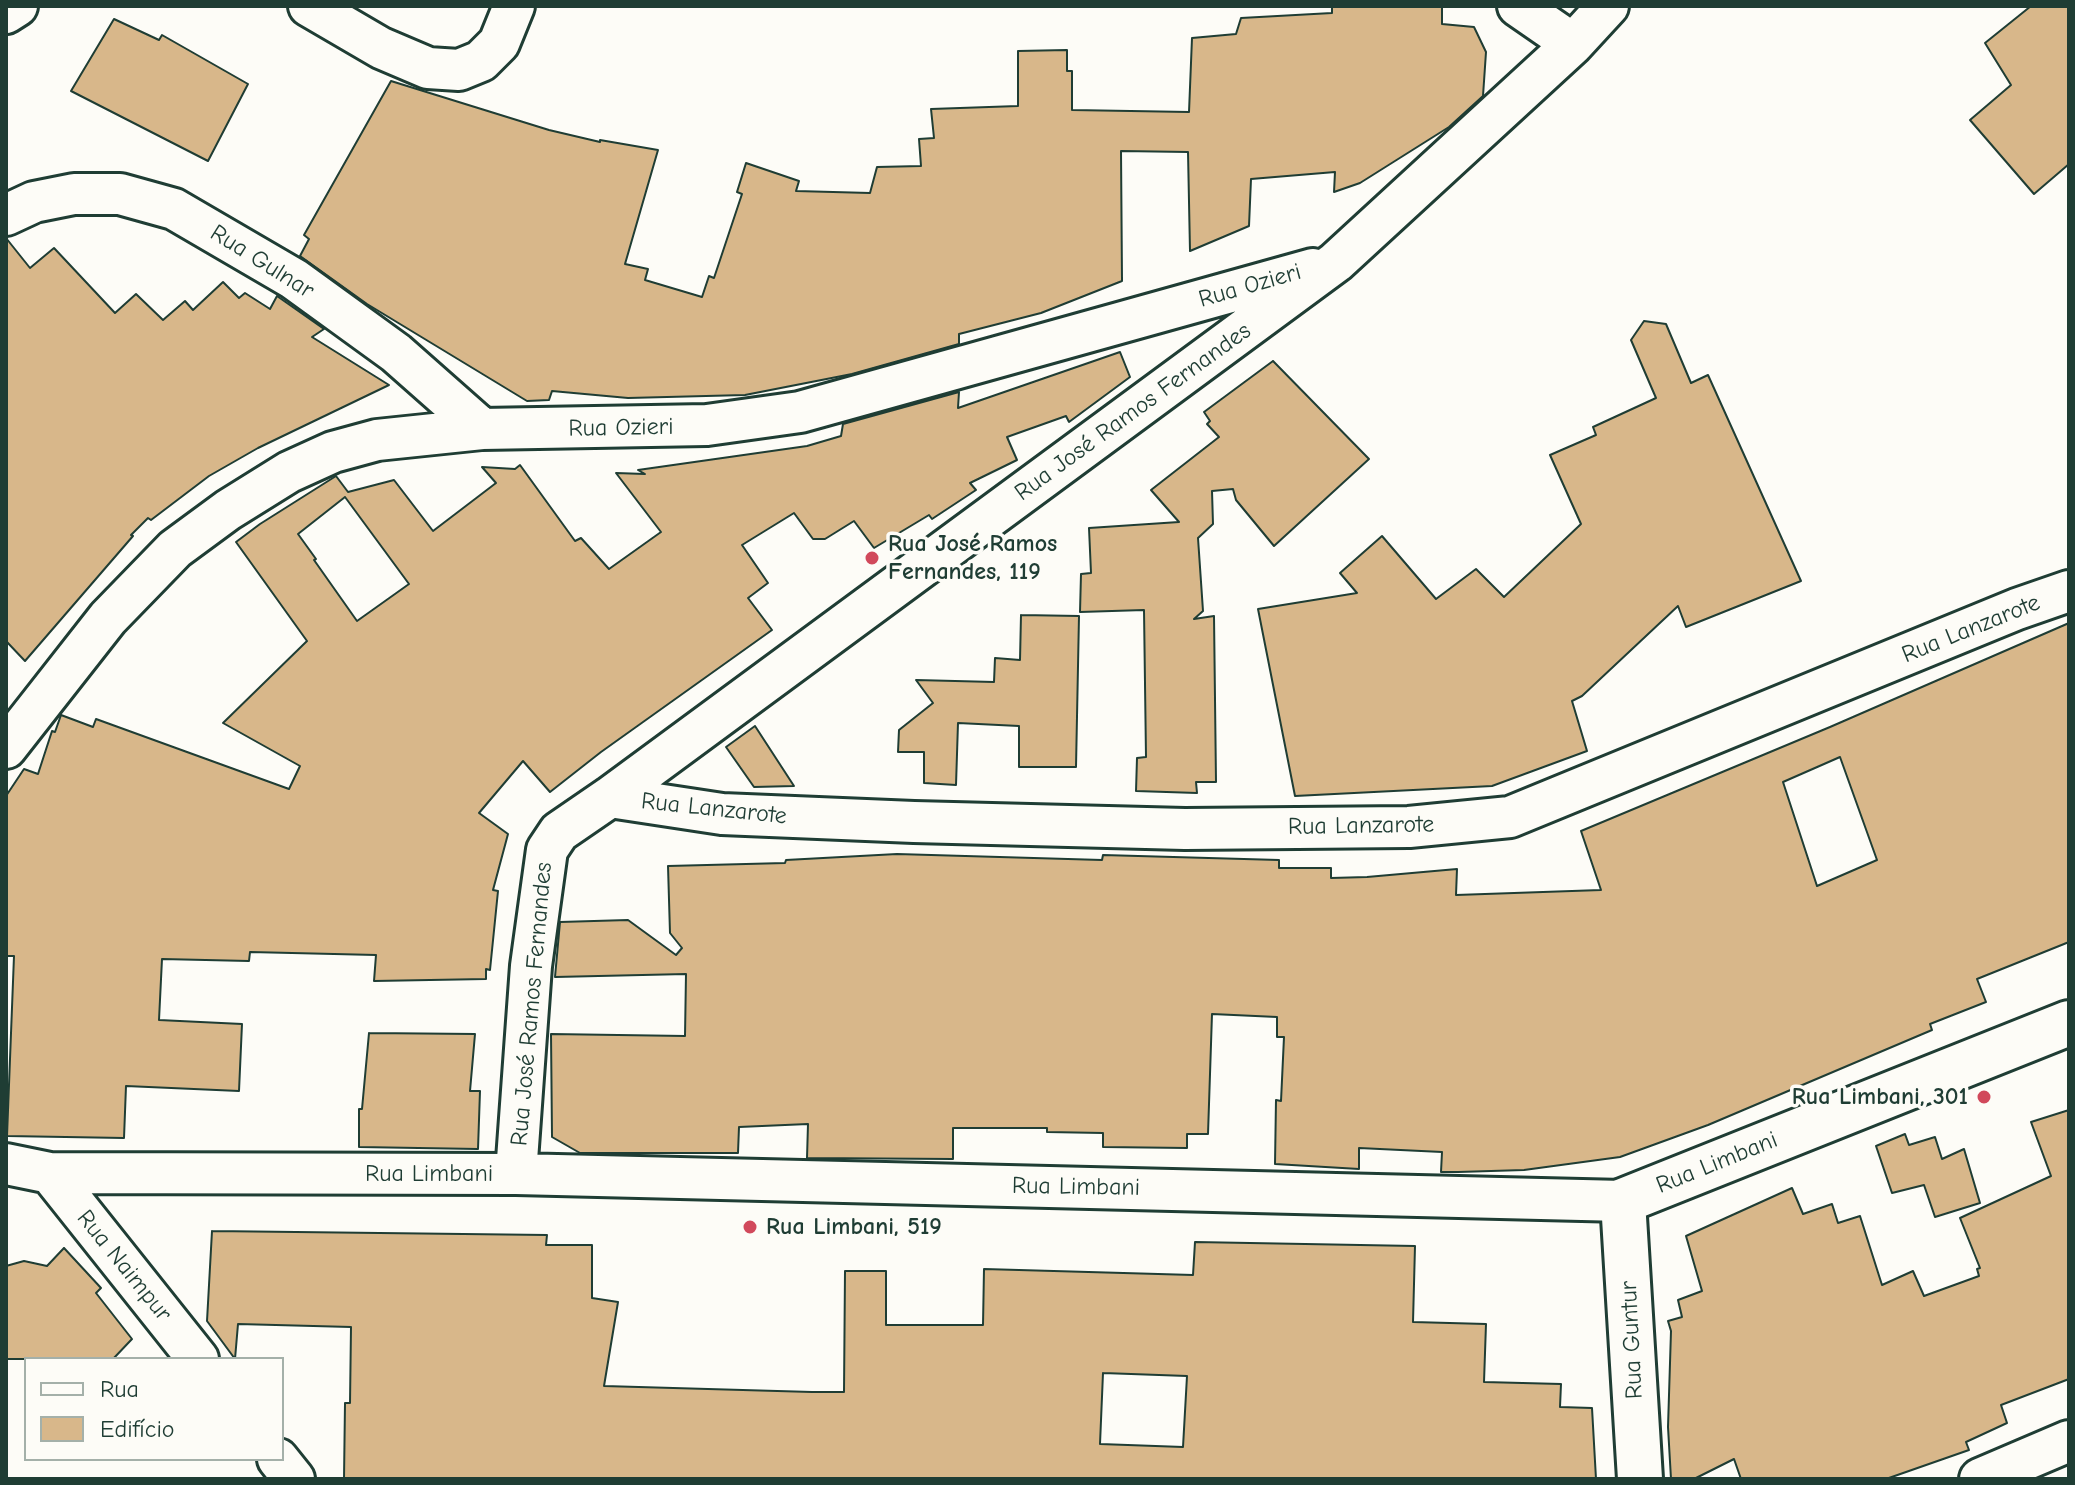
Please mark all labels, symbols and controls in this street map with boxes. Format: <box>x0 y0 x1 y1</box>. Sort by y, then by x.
street label: Rua Gulnar <box>205 219 319 305</box>
street label: Rua Ozieri <box>1195 258 1305 314</box>
street label: Rua José Ramos Fernandes <box>1009 317 1257 507</box>
street label: Rua Ozieri <box>568 413 674 443</box>
place label: Rua José Ramos Fernandes, 119 <box>888 530 1057 586</box>
marker: Rua José Ramos Fernandes, 119 <box>863 549 881 567</box>
street label: Rua Lanzarote <box>1898 588 2044 670</box>
street label: Rua Lanzarote <box>640 787 788 831</box>
street label: Rua Lanzarote <box>1288 810 1434 842</box>
street label: Rua José Ramos Fernandes <box>505 861 559 1147</box>
place label: Rua Limbani, 301 <box>1792 1083 1968 1111</box>
marker: Rua Limbani, 301 <box>1975 1088 1993 1106</box>
street label: Rua Limbani <box>1652 1126 1782 1200</box>
street label: Rua Limbani <box>365 1160 493 1188</box>
street label: Rua Limbani <box>1012 1171 1140 1203</box>
street label: Rua Naimpur <box>70 1204 178 1328</box>
place label: Rua Limbani, 519 <box>766 1213 942 1241</box>
marker: Rua Limbani, 519 <box>741 1218 759 1236</box>
street label: Rua Guntur <box>1615 1280 1649 1400</box>
legend <box>24 1357 284 1461</box>
text: Rua <box>100 1375 139 1403</box>
text: Edifício <box>100 1415 175 1443</box>

